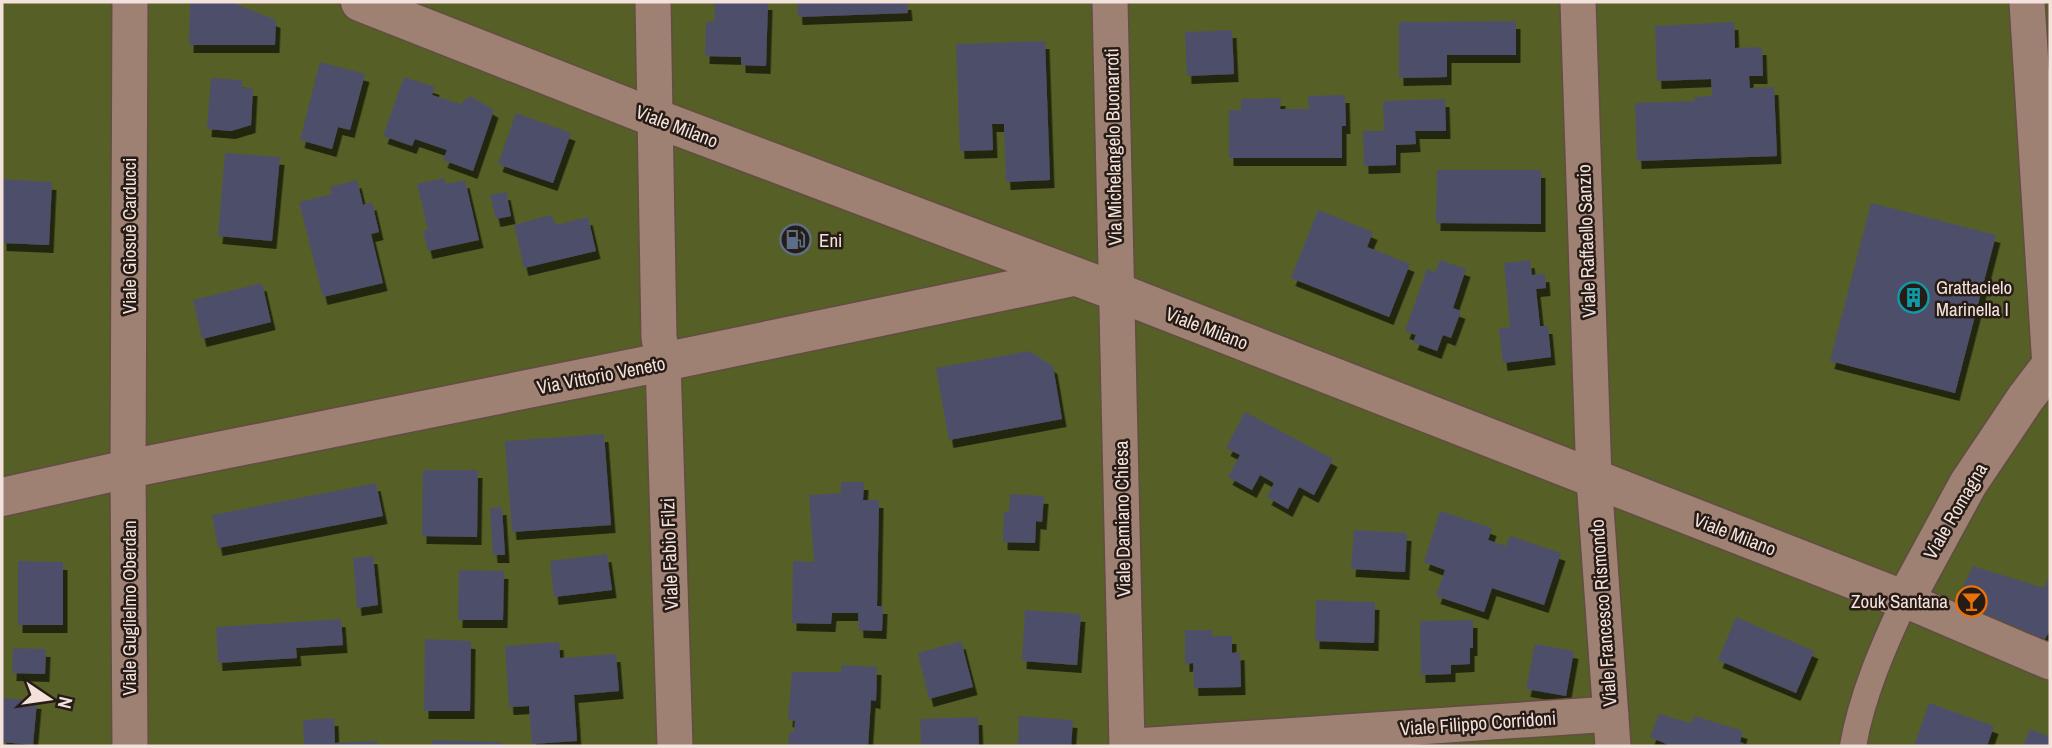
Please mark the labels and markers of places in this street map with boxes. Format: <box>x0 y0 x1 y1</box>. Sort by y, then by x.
fuel station icon: Eni <box>779 223 813 257</box>
place label: Eni <box>819 227 842 253</box>
place label: Grattacielo Marinella I <box>1936 274 2012 322</box>
building icon: Grattacielo Marinella I <box>1896 281 1930 315</box>
bar icon: Zouk Santana <box>1954 584 1988 618</box>
place label: Zouk Santana <box>1851 588 1948 614</box>

